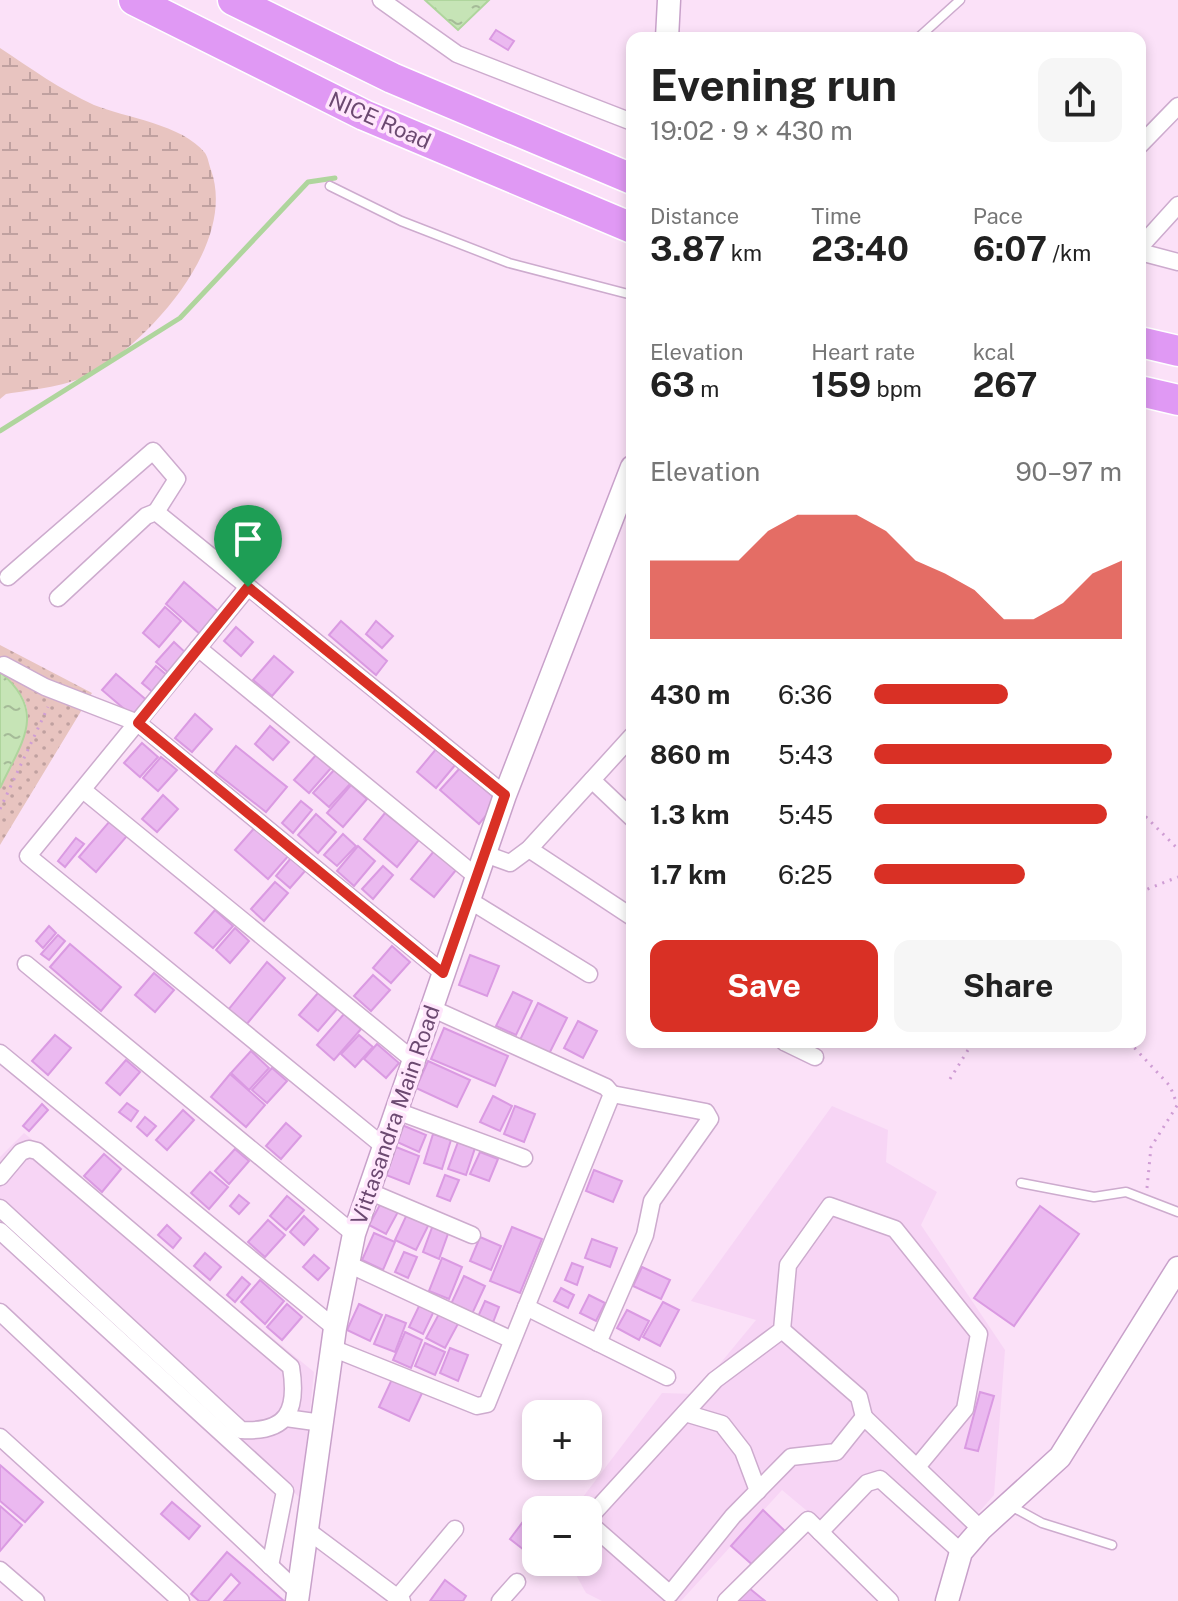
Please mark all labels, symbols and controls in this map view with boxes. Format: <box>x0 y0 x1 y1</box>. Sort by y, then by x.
button: share <box>1038 58 1122 142</box>
text: Evening run <box>650 59 897 111</box>
street label: NICE Road <box>325 86 435 154</box>
text: 19:02 · 9 × 430 m <box>650 115 853 146</box>
text: Distance <box>650 203 739 229</box>
text: Time <box>811 203 861 229</box>
text: Pace <box>973 203 1023 229</box>
text: 3.87 <box>650 229 725 269</box>
text: 23:40 <box>811 229 909 269</box>
text: 6:07 <box>973 229 1047 269</box>
text: km <box>725 240 762 266</box>
text: /km <box>1047 240 1091 266</box>
text: Elevation <box>650 339 743 365</box>
text: Heart rate <box>811 339 915 365</box>
text: kcal <box>973 339 1015 365</box>
text: 63 <box>650 365 695 405</box>
text: 159 <box>811 365 871 405</box>
text: 267 <box>973 365 1037 405</box>
text: m <box>695 376 719 402</box>
text: bpm <box>871 376 922 402</box>
text: Elevation <box>650 456 760 487</box>
text: 90–97 m <box>1015 456 1122 487</box>
pin <box>214 505 282 587</box>
icon: arrive <box>226 517 270 561</box>
text: 430 m <box>650 679 730 710</box>
text: 6:36 <box>778 679 832 710</box>
text: 860 m <box>650 739 730 770</box>
text: 5:43 <box>778 739 833 770</box>
text: 1.3 km <box>650 799 730 830</box>
text: 5:45 <box>778 799 833 830</box>
text: 1.7 km <box>650 859 727 890</box>
text: 6:25 <box>778 859 833 890</box>
button: Save <box>650 940 878 1032</box>
button: Share <box>894 940 1122 1032</box>
street label: Vittasandra Main Road <box>345 1002 445 1228</box>
map controls <box>522 1400 602 1576</box>
button: + <box>522 1400 602 1480</box>
button: − <box>522 1496 602 1576</box>

